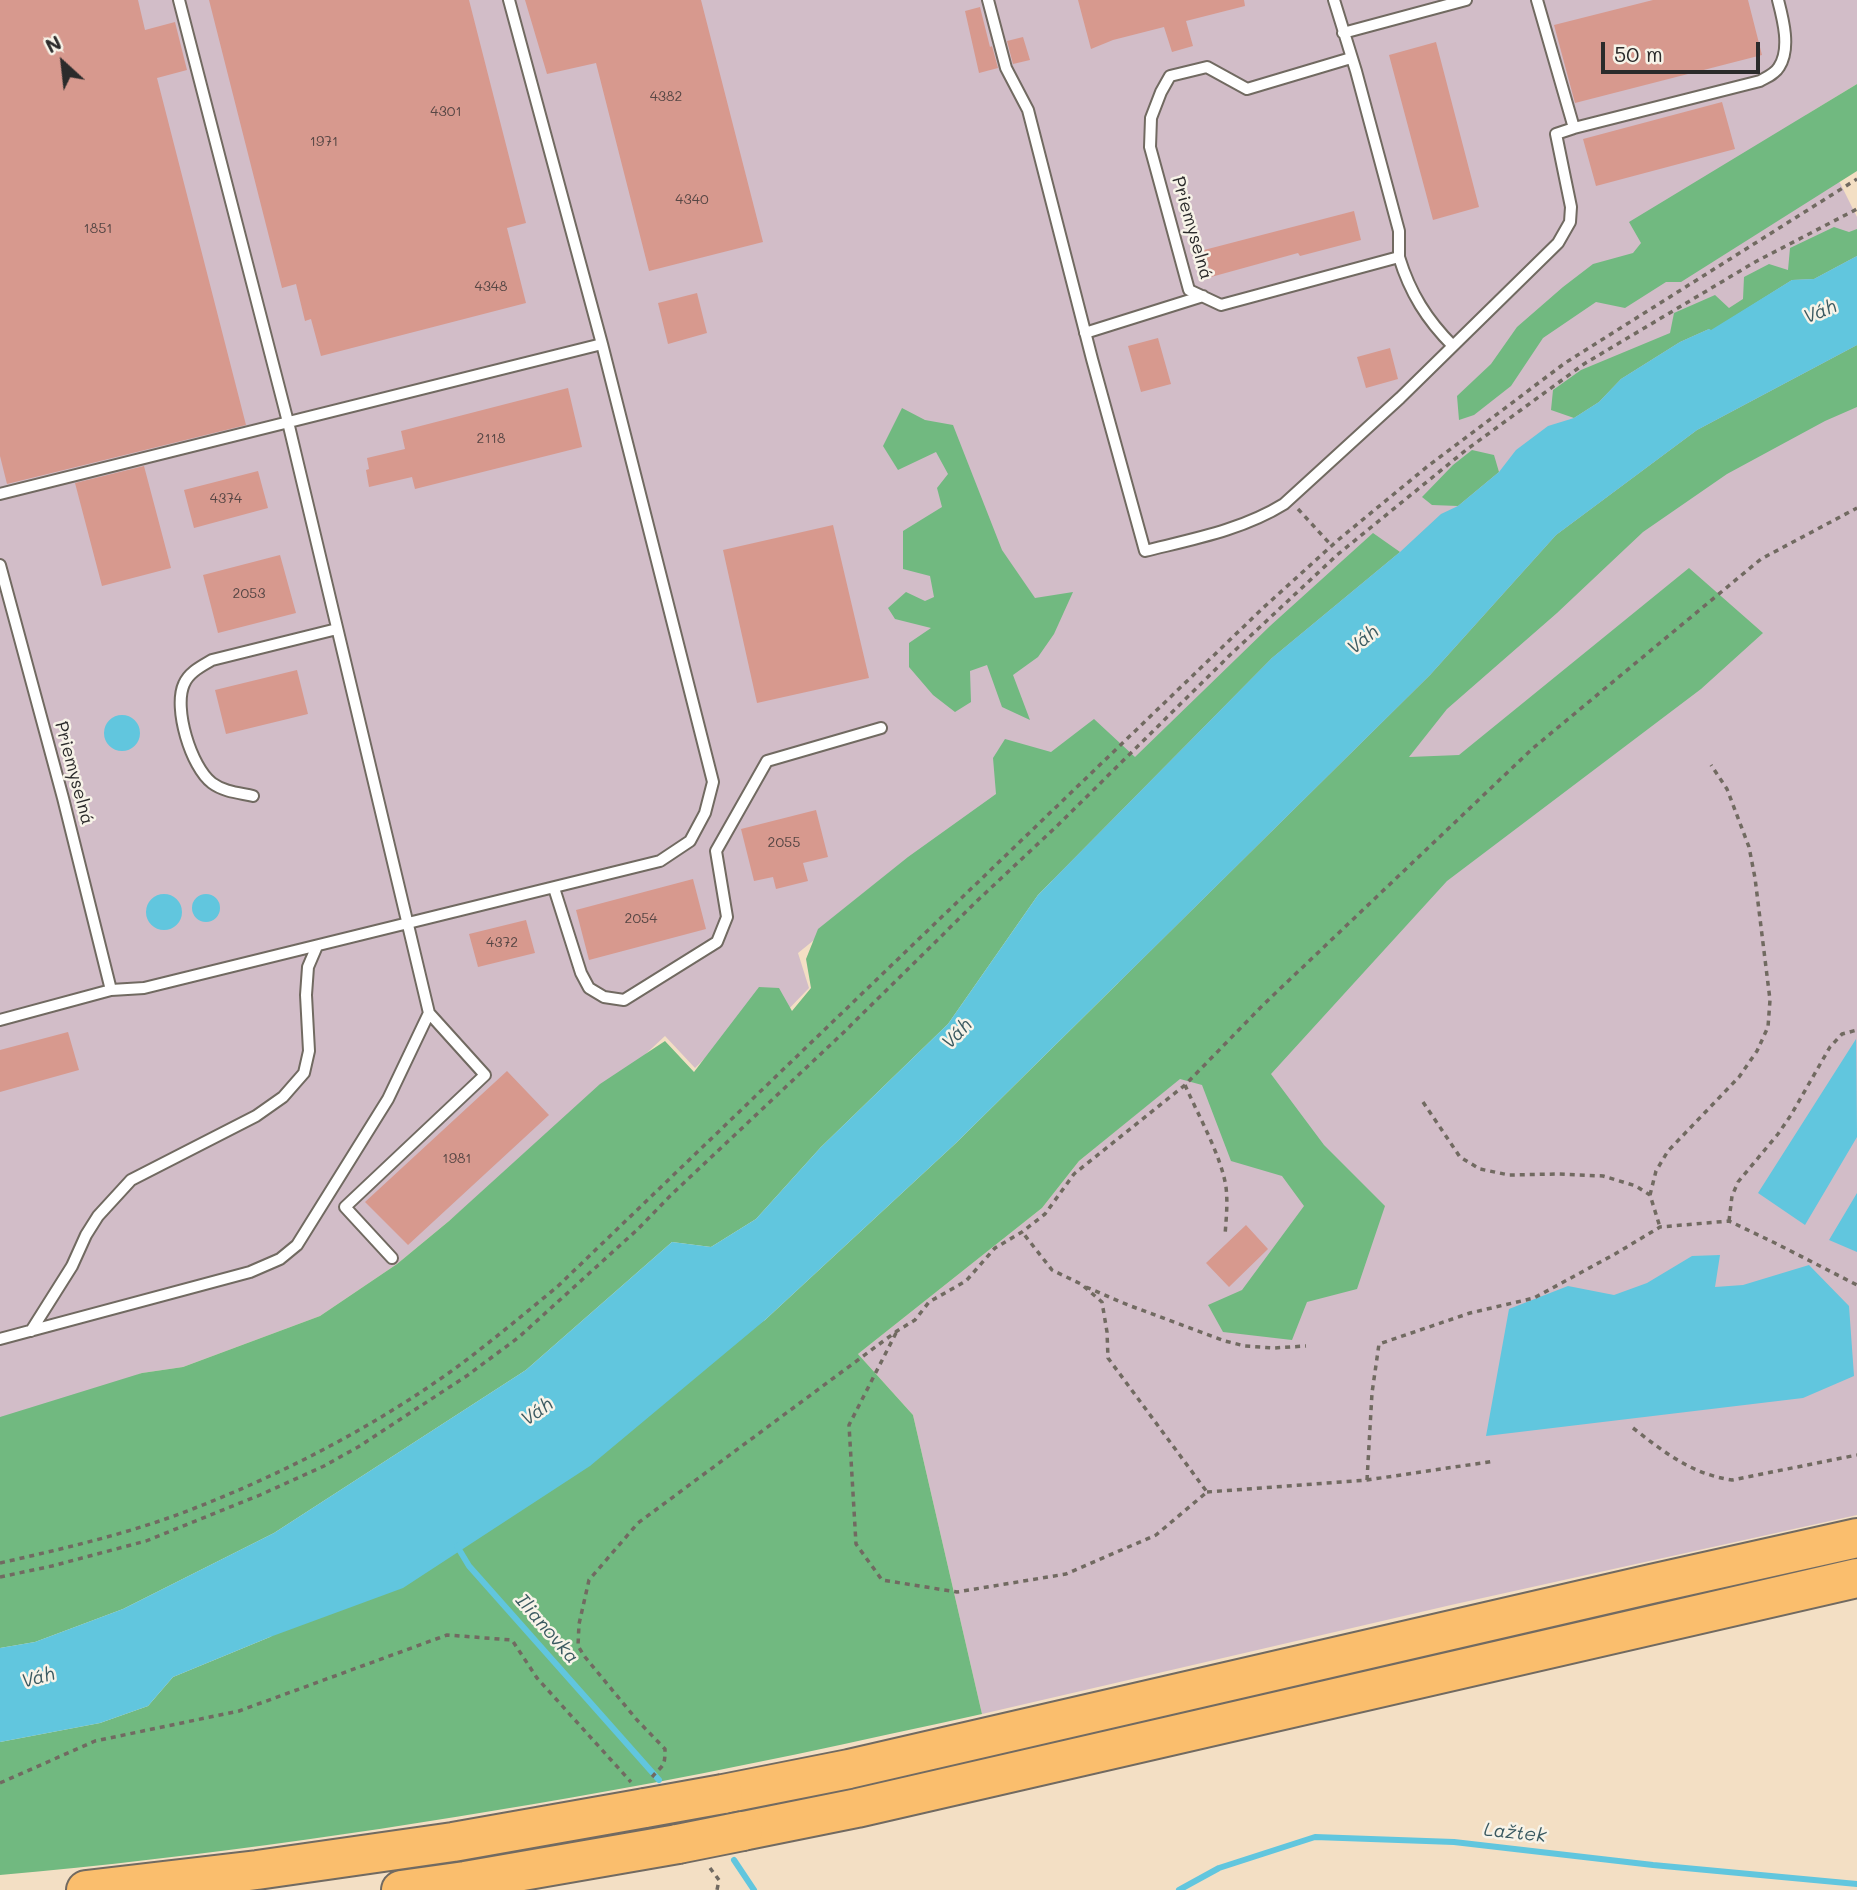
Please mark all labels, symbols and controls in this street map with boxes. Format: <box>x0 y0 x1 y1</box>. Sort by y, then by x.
north arrow <box>28 28 98 98</box>
scale bar <box>1605 28 1764 72</box>
text: N <box>41 29 65 58</box>
text: 50 m <box>1614 40 1663 67</box>
house number: 4382 <box>650 89 682 105</box>
house number: 4301 <box>430 104 462 120</box>
house number: 1971 <box>310 134 338 150</box>
street label: Priemyselná <box>1167 174 1217 282</box>
house number: 4340 <box>675 192 709 208</box>
house number: 1851 <box>83 221 113 237</box>
house number: 4348 <box>474 279 508 295</box>
water label: Váh <box>1800 295 1840 329</box>
house number: 2118 <box>477 431 505 447</box>
house number: 4374 <box>210 491 242 507</box>
house number: 2053 <box>233 586 265 602</box>
water label: Váh <box>1343 621 1383 659</box>
street label: Priemyselná <box>50 719 98 827</box>
house number: 2055 <box>768 835 800 851</box>
house number: 2054 <box>625 911 657 927</box>
house number: 4372 <box>486 935 518 951</box>
water label: Váh <box>937 1014 977 1054</box>
house number: 1981 <box>442 1151 472 1167</box>
water label: Váh <box>517 1393 557 1431</box>
water label: Ilianovka <box>511 1590 583 1668</box>
water label: Váh <box>19 1663 57 1693</box>
water label: Lažtek <box>1483 1818 1547 1848</box>

